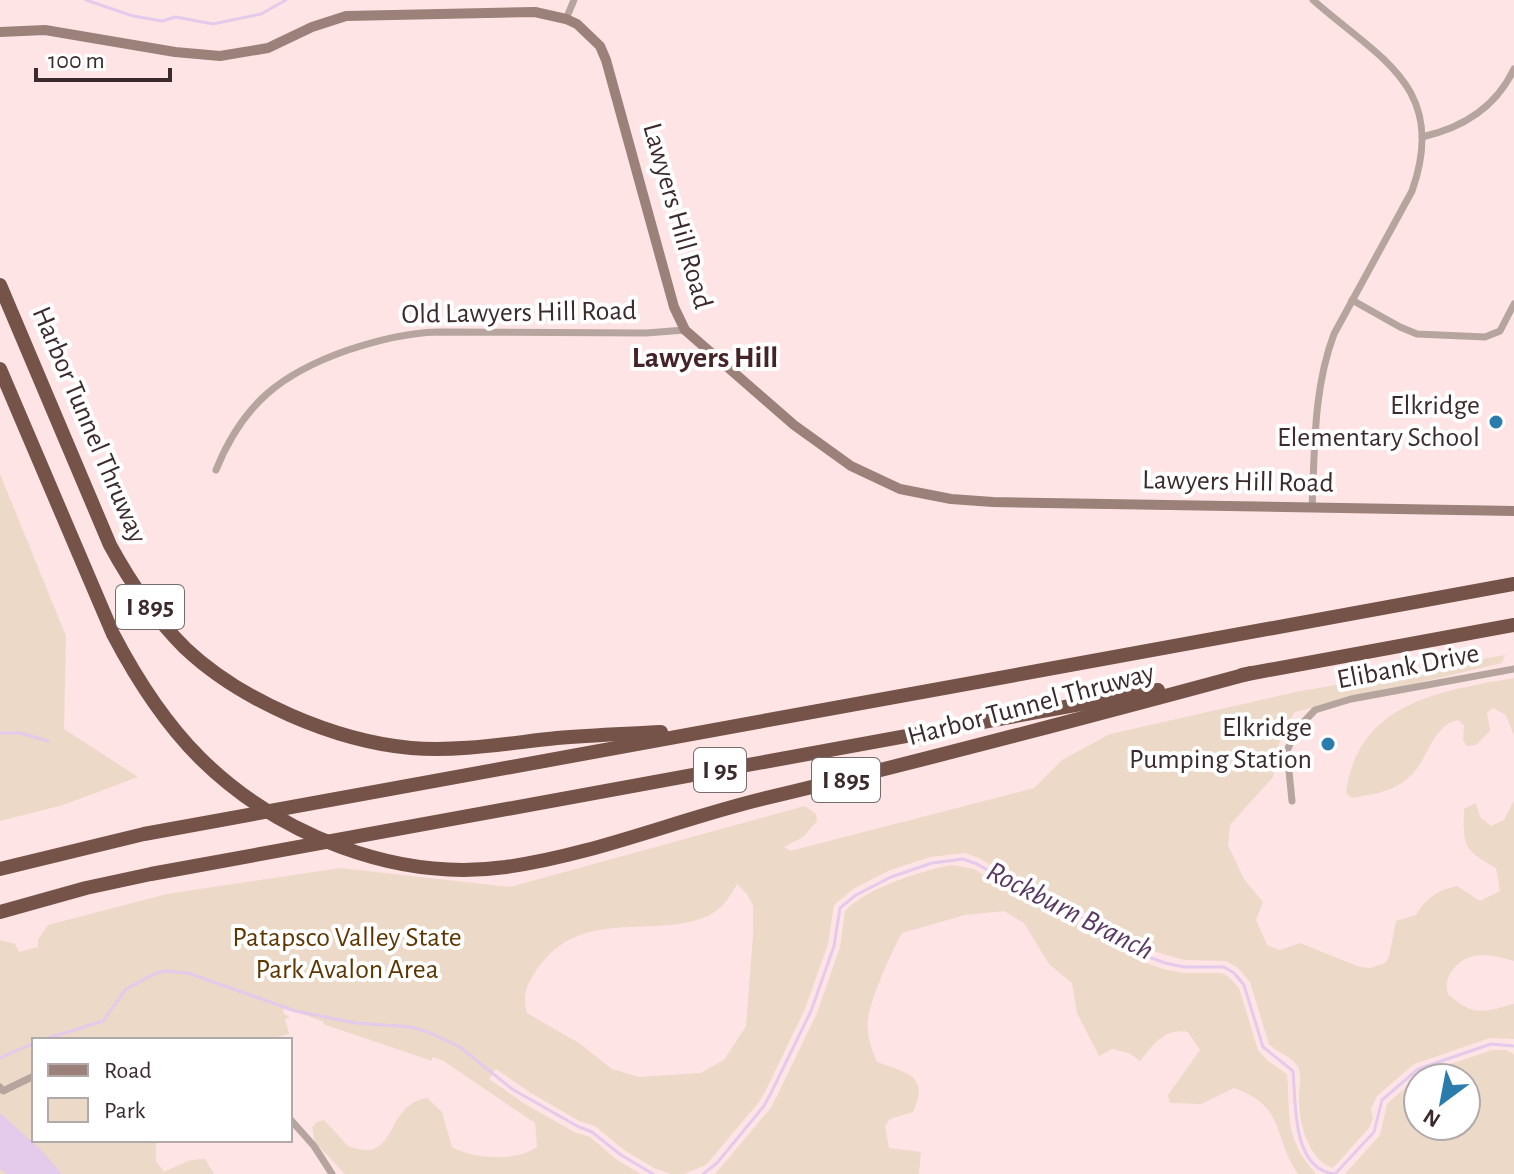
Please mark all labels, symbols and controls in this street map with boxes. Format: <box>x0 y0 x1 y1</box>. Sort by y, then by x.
scale bar <box>36 32 170 82</box>
text: 100 m <box>48 49 105 73</box>
street label: Lawyers Hill Road <box>637 120 717 312</box>
street label: Old Lawyers Hill Road <box>401 297 637 329</box>
street label: Harbor Tunnel Thruway <box>26 303 152 547</box>
district label: Lawyers Hill <box>632 343 778 373</box>
place label: Elkridge Elementary School <box>1277 392 1480 452</box>
marker: Elkridge Elementary School <box>1487 413 1505 431</box>
street label: Lawyers Hill Road <box>1142 466 1334 498</box>
road number: I 895 <box>116 585 184 629</box>
street label: Elibank Drive <box>1335 639 1481 695</box>
street label: Harbor Tunnel Thruway <box>905 659 1157 751</box>
place label: Elkridge Pumping Station <box>1129 714 1312 774</box>
marker: Elkridge Pumping Station <box>1319 735 1337 753</box>
road number: I 95 <box>694 748 746 792</box>
road number: I 895 <box>812 758 880 802</box>
water label: Rockburn Branch <box>982 856 1158 966</box>
park label: Patapsco Valley State Park Avalon Area <box>232 924 462 984</box>
legend <box>32 1038 292 1142</box>
text: Road <box>104 1059 152 1083</box>
north arrow <box>1402 1062 1482 1142</box>
text: Park <box>104 1099 145 1123</box>
text: N <box>1420 1105 1444 1131</box>

